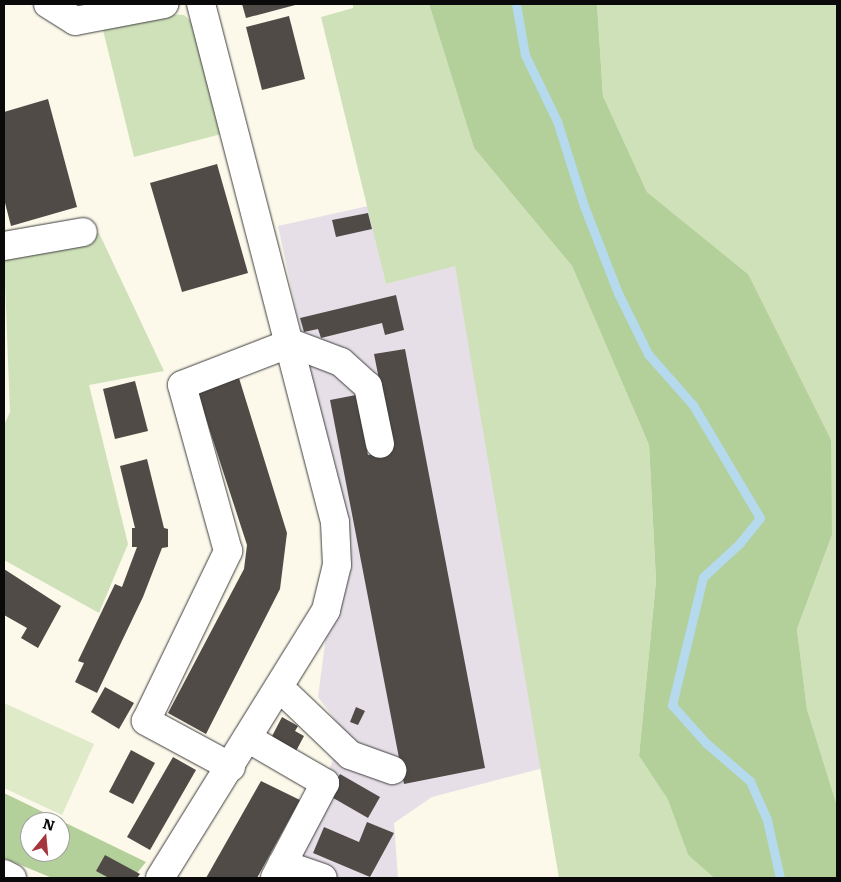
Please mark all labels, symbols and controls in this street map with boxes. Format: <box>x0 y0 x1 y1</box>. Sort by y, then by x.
north arrow <box>20 812 70 862</box>
text: N <box>41 812 58 835</box>

